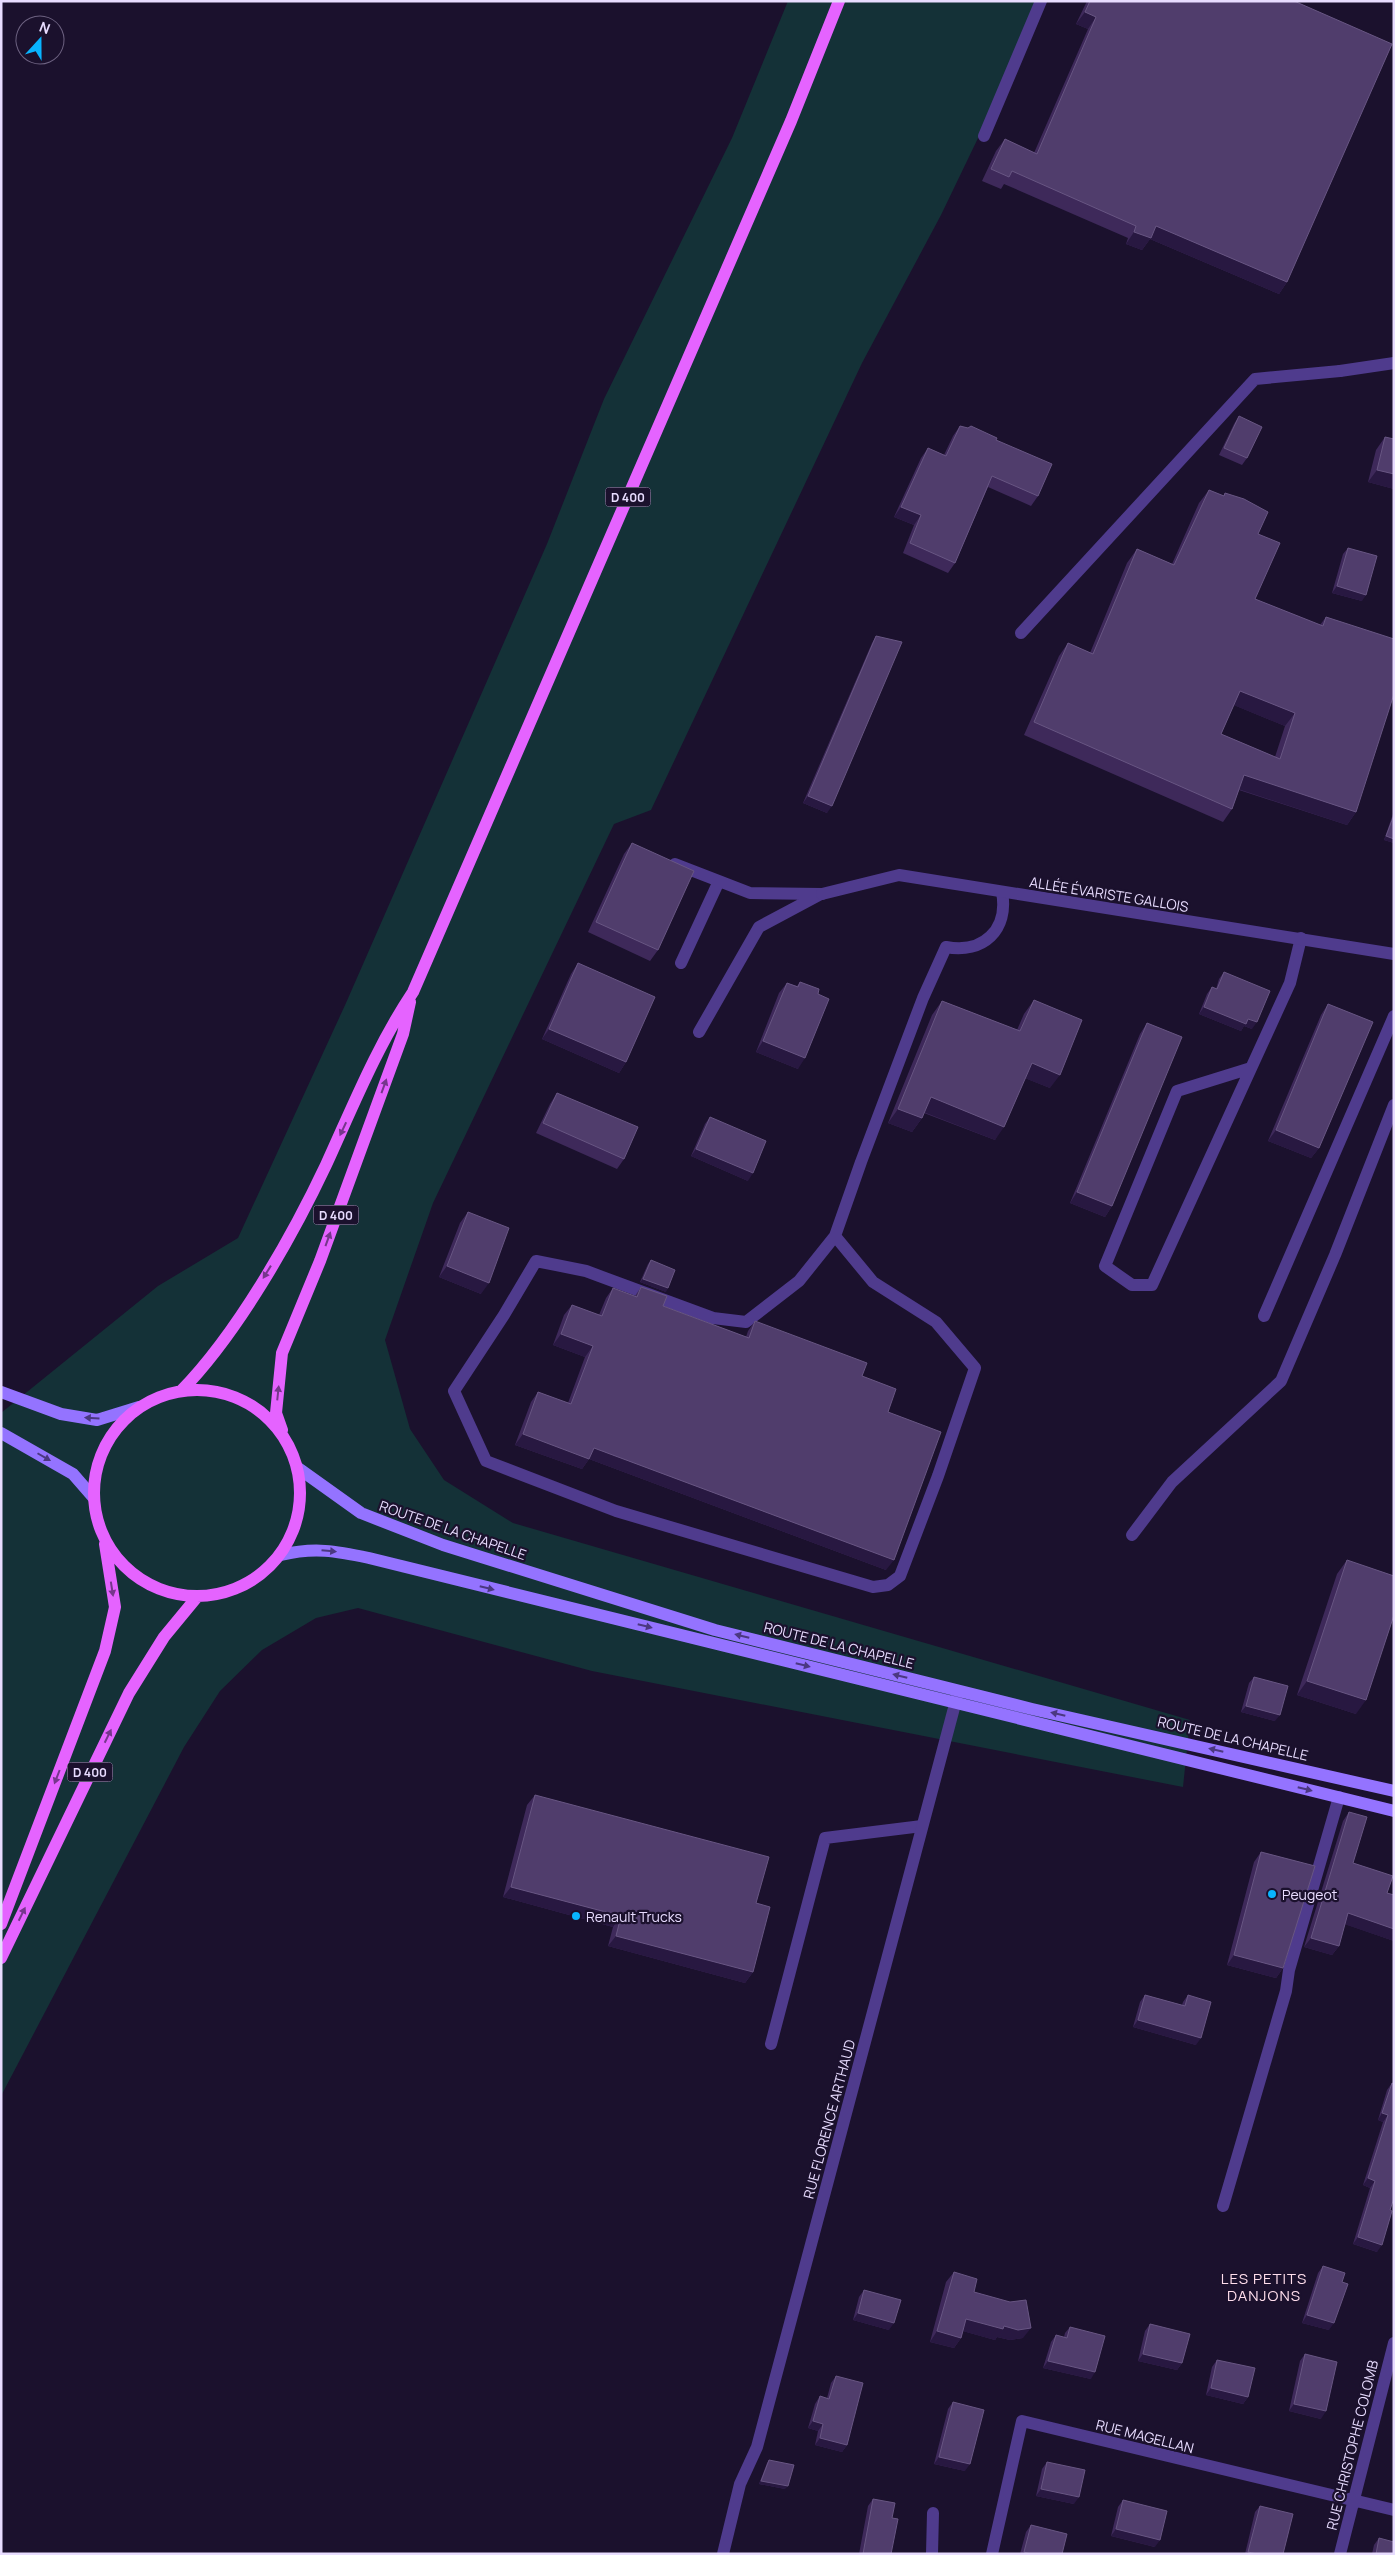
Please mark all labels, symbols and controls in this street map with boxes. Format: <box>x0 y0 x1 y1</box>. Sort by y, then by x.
north arrow <box>15 15 65 65</box>
text: N <box>37 17 53 38</box>
road number: D 400 <box>606 488 650 507</box>
street label: ALLÉE ÉVARISTE GALLOIS <box>1028 872 1190 916</box>
one-way arrow <box>381 1079 388 1094</box>
one-way arrow <box>339 1122 347 1136</box>
road number: D 400 <box>314 1206 358 1224</box>
one-way arrow <box>324 1231 332 1246</box>
one-way arrow <box>262 1266 272 1279</box>
one-way arrow <box>274 1384 282 1400</box>
one-way arrow <box>83 1414 99 1422</box>
one-way arrow <box>36 1453 51 1461</box>
street label: ROUTE DE LA CHAPELLE <box>377 1496 529 1564</box>
one-way arrow <box>322 1547 338 1555</box>
one-way arrow <box>108 1582 116 1598</box>
one-way arrow <box>480 1584 495 1592</box>
street label: ROUTE DE LA CHAPELLE <box>762 1617 916 1673</box>
one-way arrow <box>638 1622 653 1630</box>
one-way arrow <box>735 1632 750 1640</box>
one-way arrow <box>795 1661 811 1669</box>
one-way arrow <box>893 1672 908 1680</box>
one-way arrow <box>1050 1710 1065 1718</box>
street label: ROUTE DE LA CHAPELLE <box>1156 1711 1310 1765</box>
one-way arrow <box>104 1729 112 1743</box>
one-way arrow <box>1209 1746 1224 1754</box>
road number: D 400 <box>68 1762 112 1781</box>
one-way arrow <box>53 1770 61 1785</box>
one-way arrow <box>1298 1785 1313 1793</box>
place label: Peugeot <box>1282 1885 1338 1904</box>
marker: Peugeot <box>1266 1888 1278 1900</box>
one-way arrow <box>18 1906 26 1921</box>
place label: Renault Trucks <box>586 1907 682 1926</box>
marker: Renault Trucks <box>570 1910 582 1922</box>
street label: RUE FLORENCE ARTHAUD <box>799 2037 859 2201</box>
district label: LES PETITS DANJONS <box>1221 2268 1307 2306</box>
street label: RUE CHRISTOPHE COLOMB <box>1322 2358 1382 2532</box>
street label: RUE MAGELLAN <box>1094 2415 1196 2457</box>

